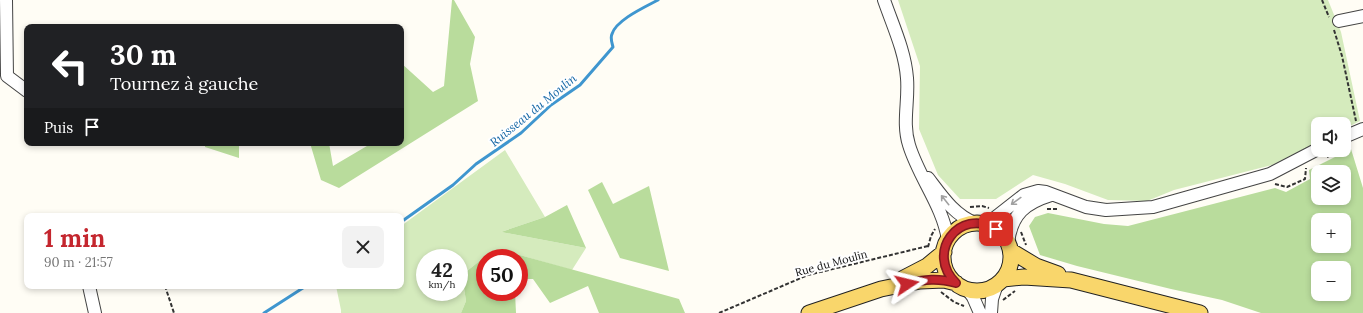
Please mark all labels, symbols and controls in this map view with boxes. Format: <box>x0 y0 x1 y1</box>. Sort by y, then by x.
text: 30 m <box>110 37 177 73</box>
icon: left <box>44 40 96 92</box>
water label: Ruisseau du Moulin <box>487 70 580 150</box>
text: Tournez à gauche <box>110 72 258 95</box>
icon: arrive <box>81 116 103 138</box>
map controls <box>1311 117 1351 301</box>
button: sound <box>1311 117 1351 157</box>
text: Puis <box>44 118 73 137</box>
button: layers <box>1311 165 1351 205</box>
one-way arrow <box>941 194 950 205</box>
one-way arrow <box>1010 197 1021 206</box>
pin <box>979 212 1013 246</box>
button: + <box>1311 213 1351 253</box>
icon: arrive <box>985 218 1007 240</box>
text: 1 min <box>44 223 105 254</box>
button: close <box>342 226 384 268</box>
street label: Rue du Moulin <box>793 247 869 279</box>
speed limit sign: 50 <box>476 249 528 301</box>
text: 90 m · 21:57 <box>44 254 113 271</box>
text: 42 <box>431 257 453 282</box>
button: − <box>1311 261 1351 301</box>
position arrow <box>886 263 928 305</box>
text: km/h <box>428 278 456 291</box>

